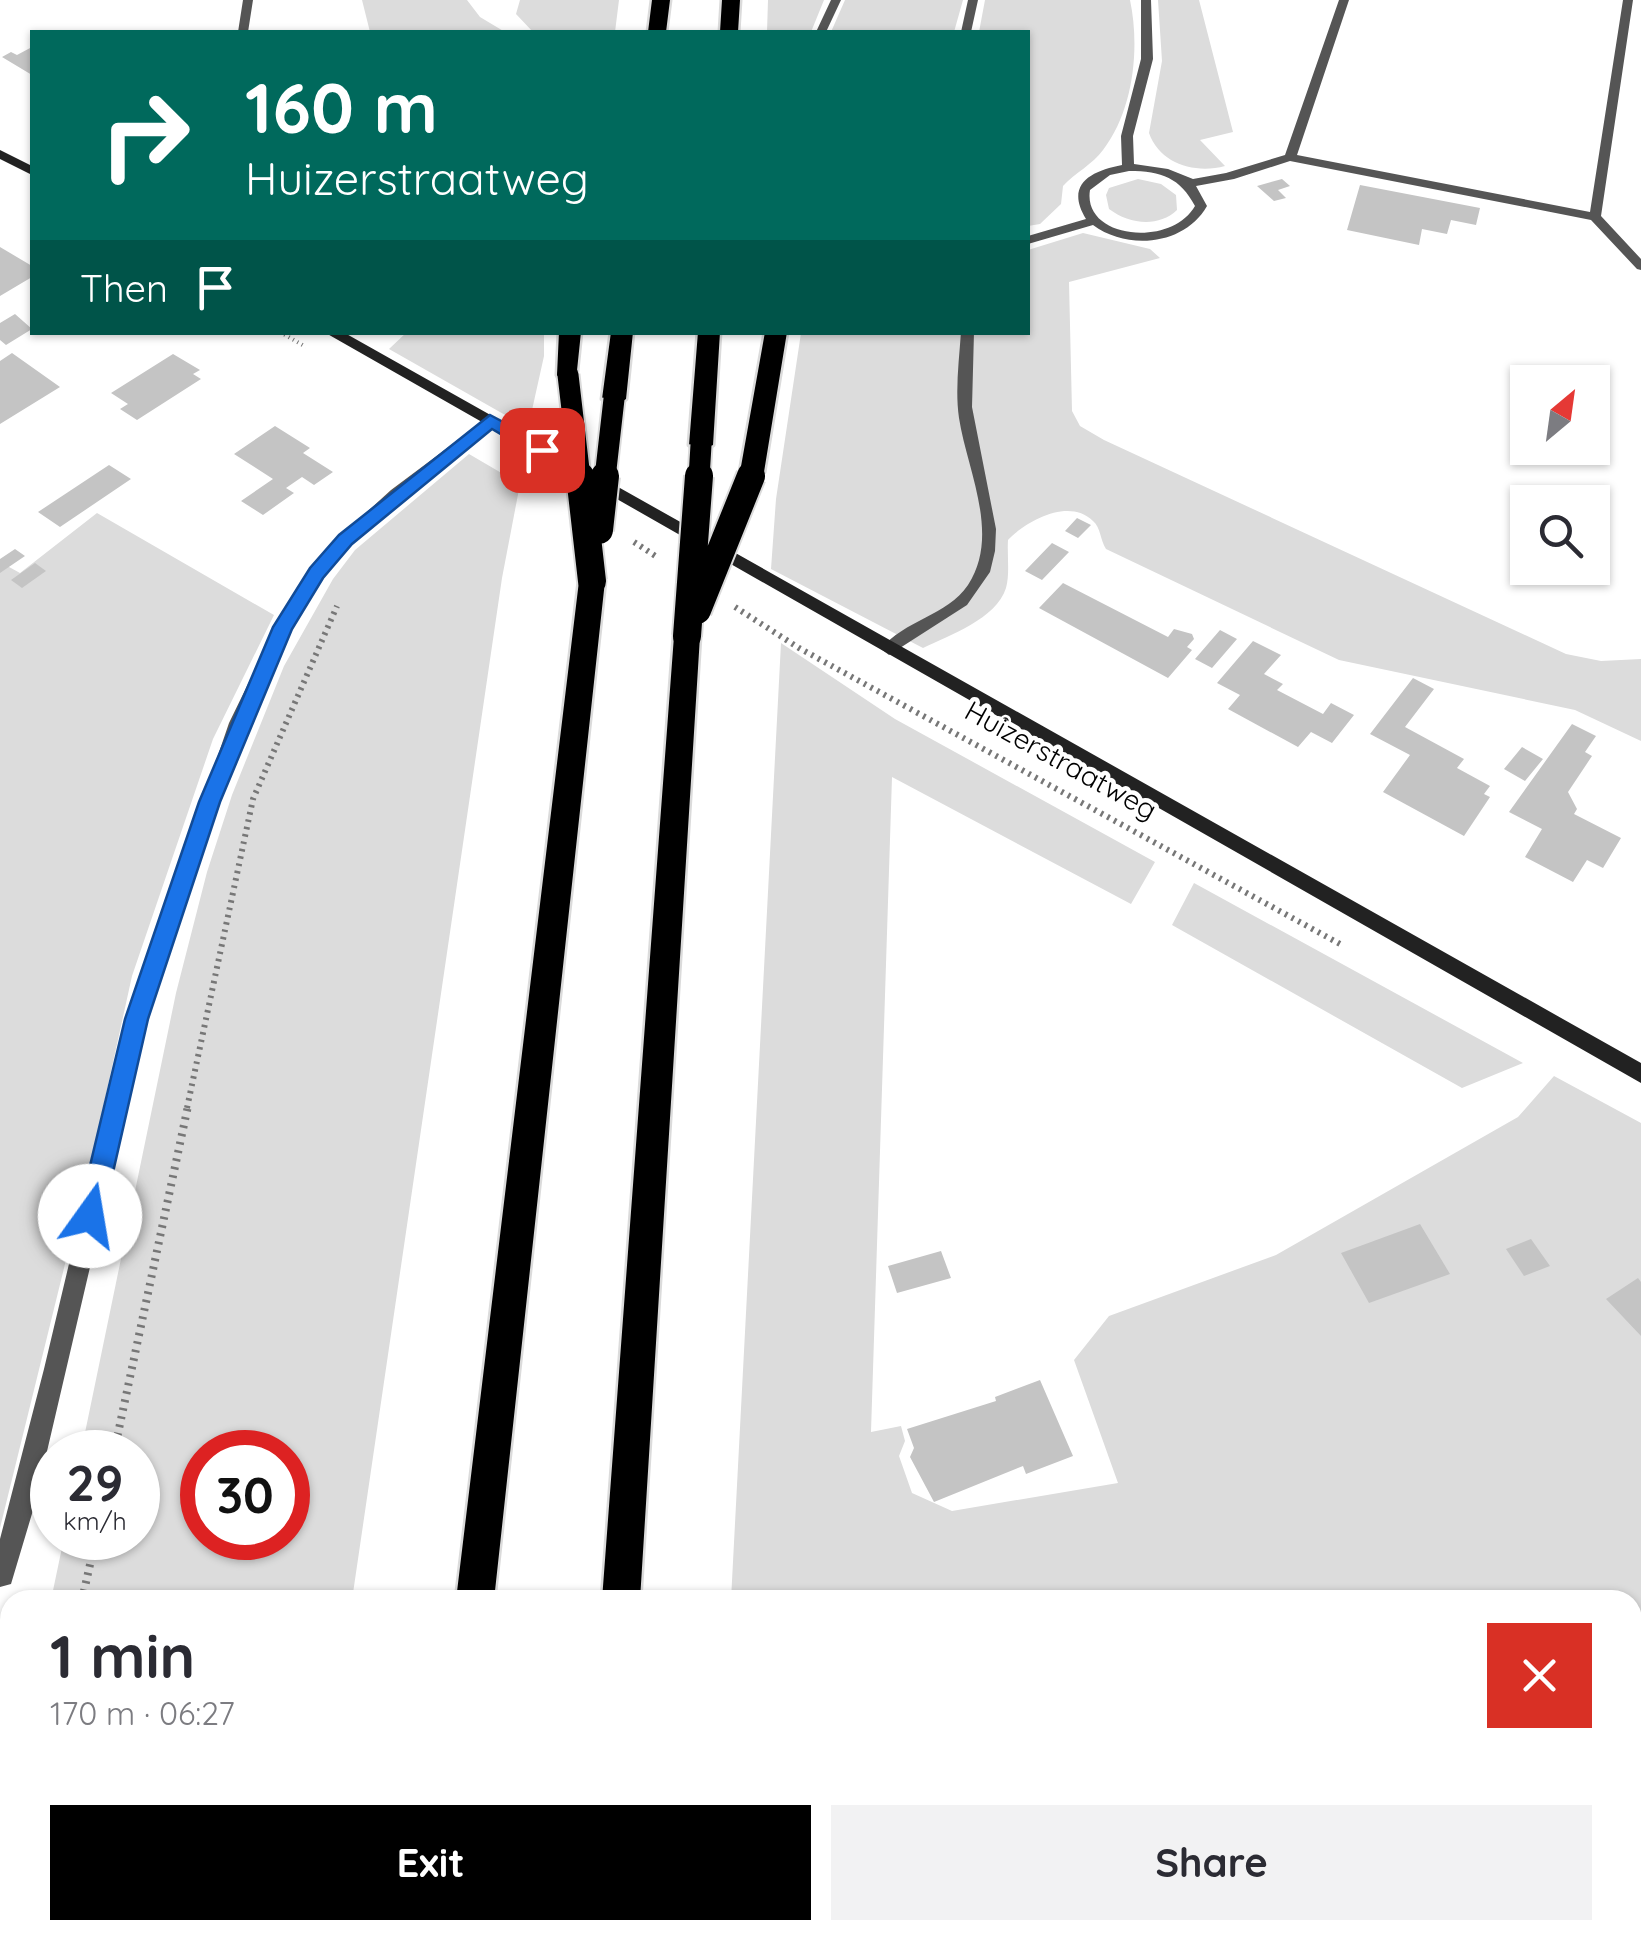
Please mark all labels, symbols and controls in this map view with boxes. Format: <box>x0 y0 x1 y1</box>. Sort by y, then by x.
text: 160 m <box>245 63 438 151</box>
icon: right <box>80 70 210 200</box>
text: Huizerstraatweg <box>245 150 589 206</box>
icon: arrive <box>188 260 243 315</box>
text: Then <box>80 264 168 312</box>
north arrow <box>1510 365 1610 465</box>
map controls <box>1510 365 1610 585</box>
pin <box>500 408 585 493</box>
icon: arrive <box>515 423 570 478</box>
button: search <box>1510 485 1610 585</box>
street label: Huizerstraatweg <box>959 692 1163 827</box>
position arrow <box>38 1164 142 1268</box>
speed limit sign: 30 <box>180 1430 310 1560</box>
text: 29 <box>67 1451 123 1514</box>
text: km/h <box>63 1505 127 1536</box>
text: 1 min <box>50 1618 195 1693</box>
button: close <box>1487 1623 1592 1728</box>
text: 170 m · 06:27 <box>50 1693 235 1733</box>
button: Exit <box>50 1805 811 1920</box>
button: Share <box>831 1805 1592 1920</box>

